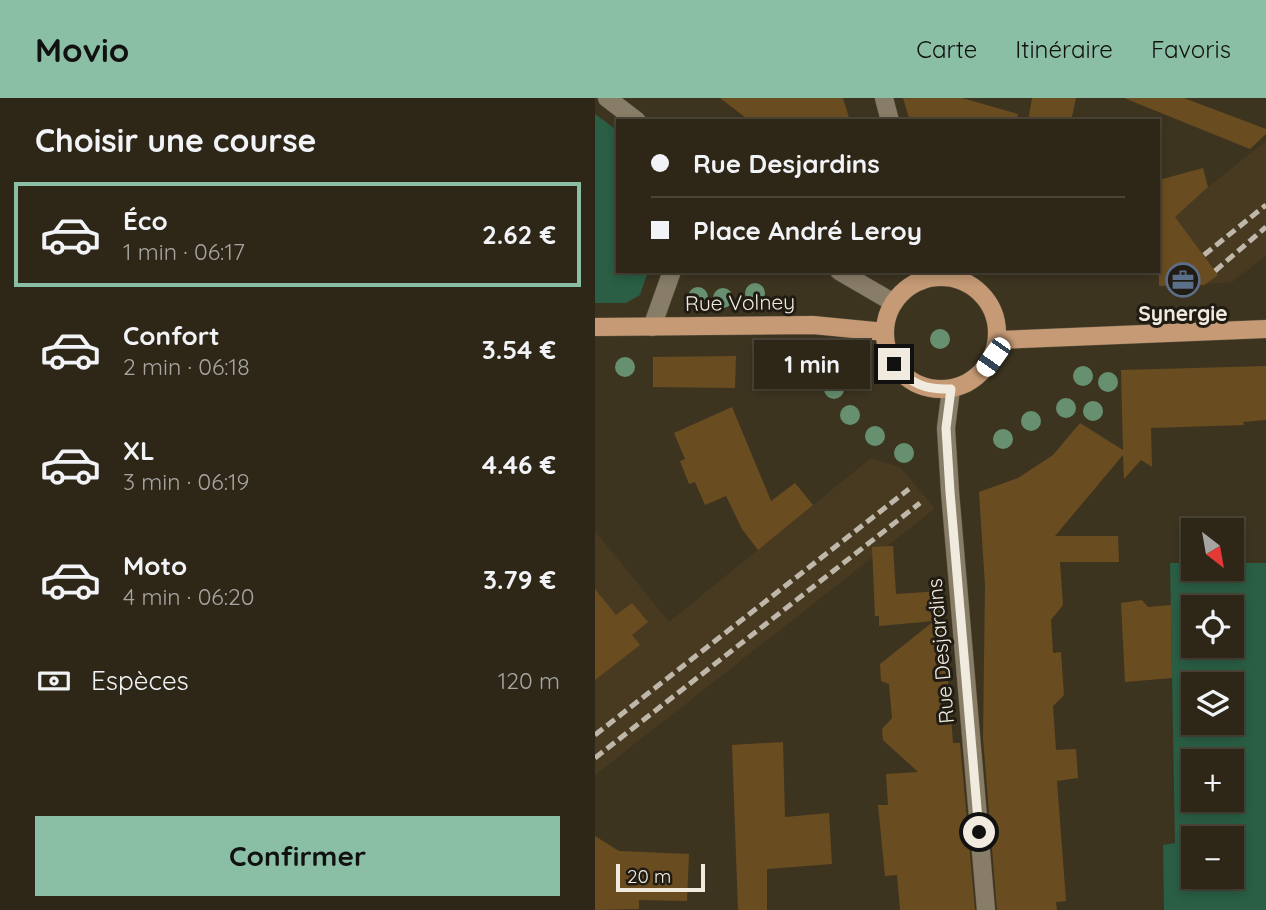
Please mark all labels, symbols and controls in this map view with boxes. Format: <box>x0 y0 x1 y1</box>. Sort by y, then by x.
text: Movio <box>35 29 129 70</box>
text: Carte <box>916 34 977 64</box>
text: Itinéraire <box>1015 34 1113 64</box>
text: Favoris <box>1151 34 1231 64</box>
text: Choisir une course <box>35 120 316 160</box>
text: Rue Desjardins <box>693 147 880 180</box>
icon: car <box>39 203 102 266</box>
text: Éco <box>123 204 168 237</box>
text: Place André Leroy <box>693 214 922 247</box>
text: 2.62 € <box>482 218 556 251</box>
text: 1 min · 06:17 <box>123 237 245 266</box>
office icon: Synergie <box>1164 261 1202 299</box>
street label: Rue Volney <box>685 288 795 316</box>
place label: Synergie <box>1138 300 1228 326</box>
icon: car <box>39 318 102 381</box>
text: Confort <box>123 319 220 352</box>
text: 3.54 € <box>482 333 556 366</box>
car <box>973 334 1014 380</box>
callout: 1 min <box>754 340 869 388</box>
route end <box>878 348 910 380</box>
text: 1 min <box>784 350 840 379</box>
text: 2 min · 06:18 <box>123 352 250 381</box>
icon: car <box>39 433 102 496</box>
text: XL <box>123 434 155 467</box>
text: 4.46 € <box>482 448 556 481</box>
text: 3 min · 06:19 <box>123 467 249 496</box>
north arrow <box>1181 518 1244 581</box>
map controls <box>1181 518 1244 889</box>
icon: car <box>39 548 102 611</box>
text: Moto <box>123 549 187 582</box>
text: 3.79 € <box>483 563 556 596</box>
street label: Rue Desjardins <box>921 577 959 725</box>
text: 4 min · 06:20 <box>123 582 254 611</box>
button: locate <box>1181 595 1244 658</box>
icon: cash <box>35 662 73 700</box>
text: Espèces <box>91 664 189 697</box>
text: 120 m <box>498 666 560 695</box>
button: layers <box>1181 672 1244 735</box>
button: + <box>1181 749 1244 812</box>
button: Confirmer <box>35 816 560 896</box>
route start <box>963 816 995 848</box>
button: − <box>1181 826 1244 889</box>
scale bar <box>616 861 705 893</box>
text: 20 m <box>627 864 671 888</box>

